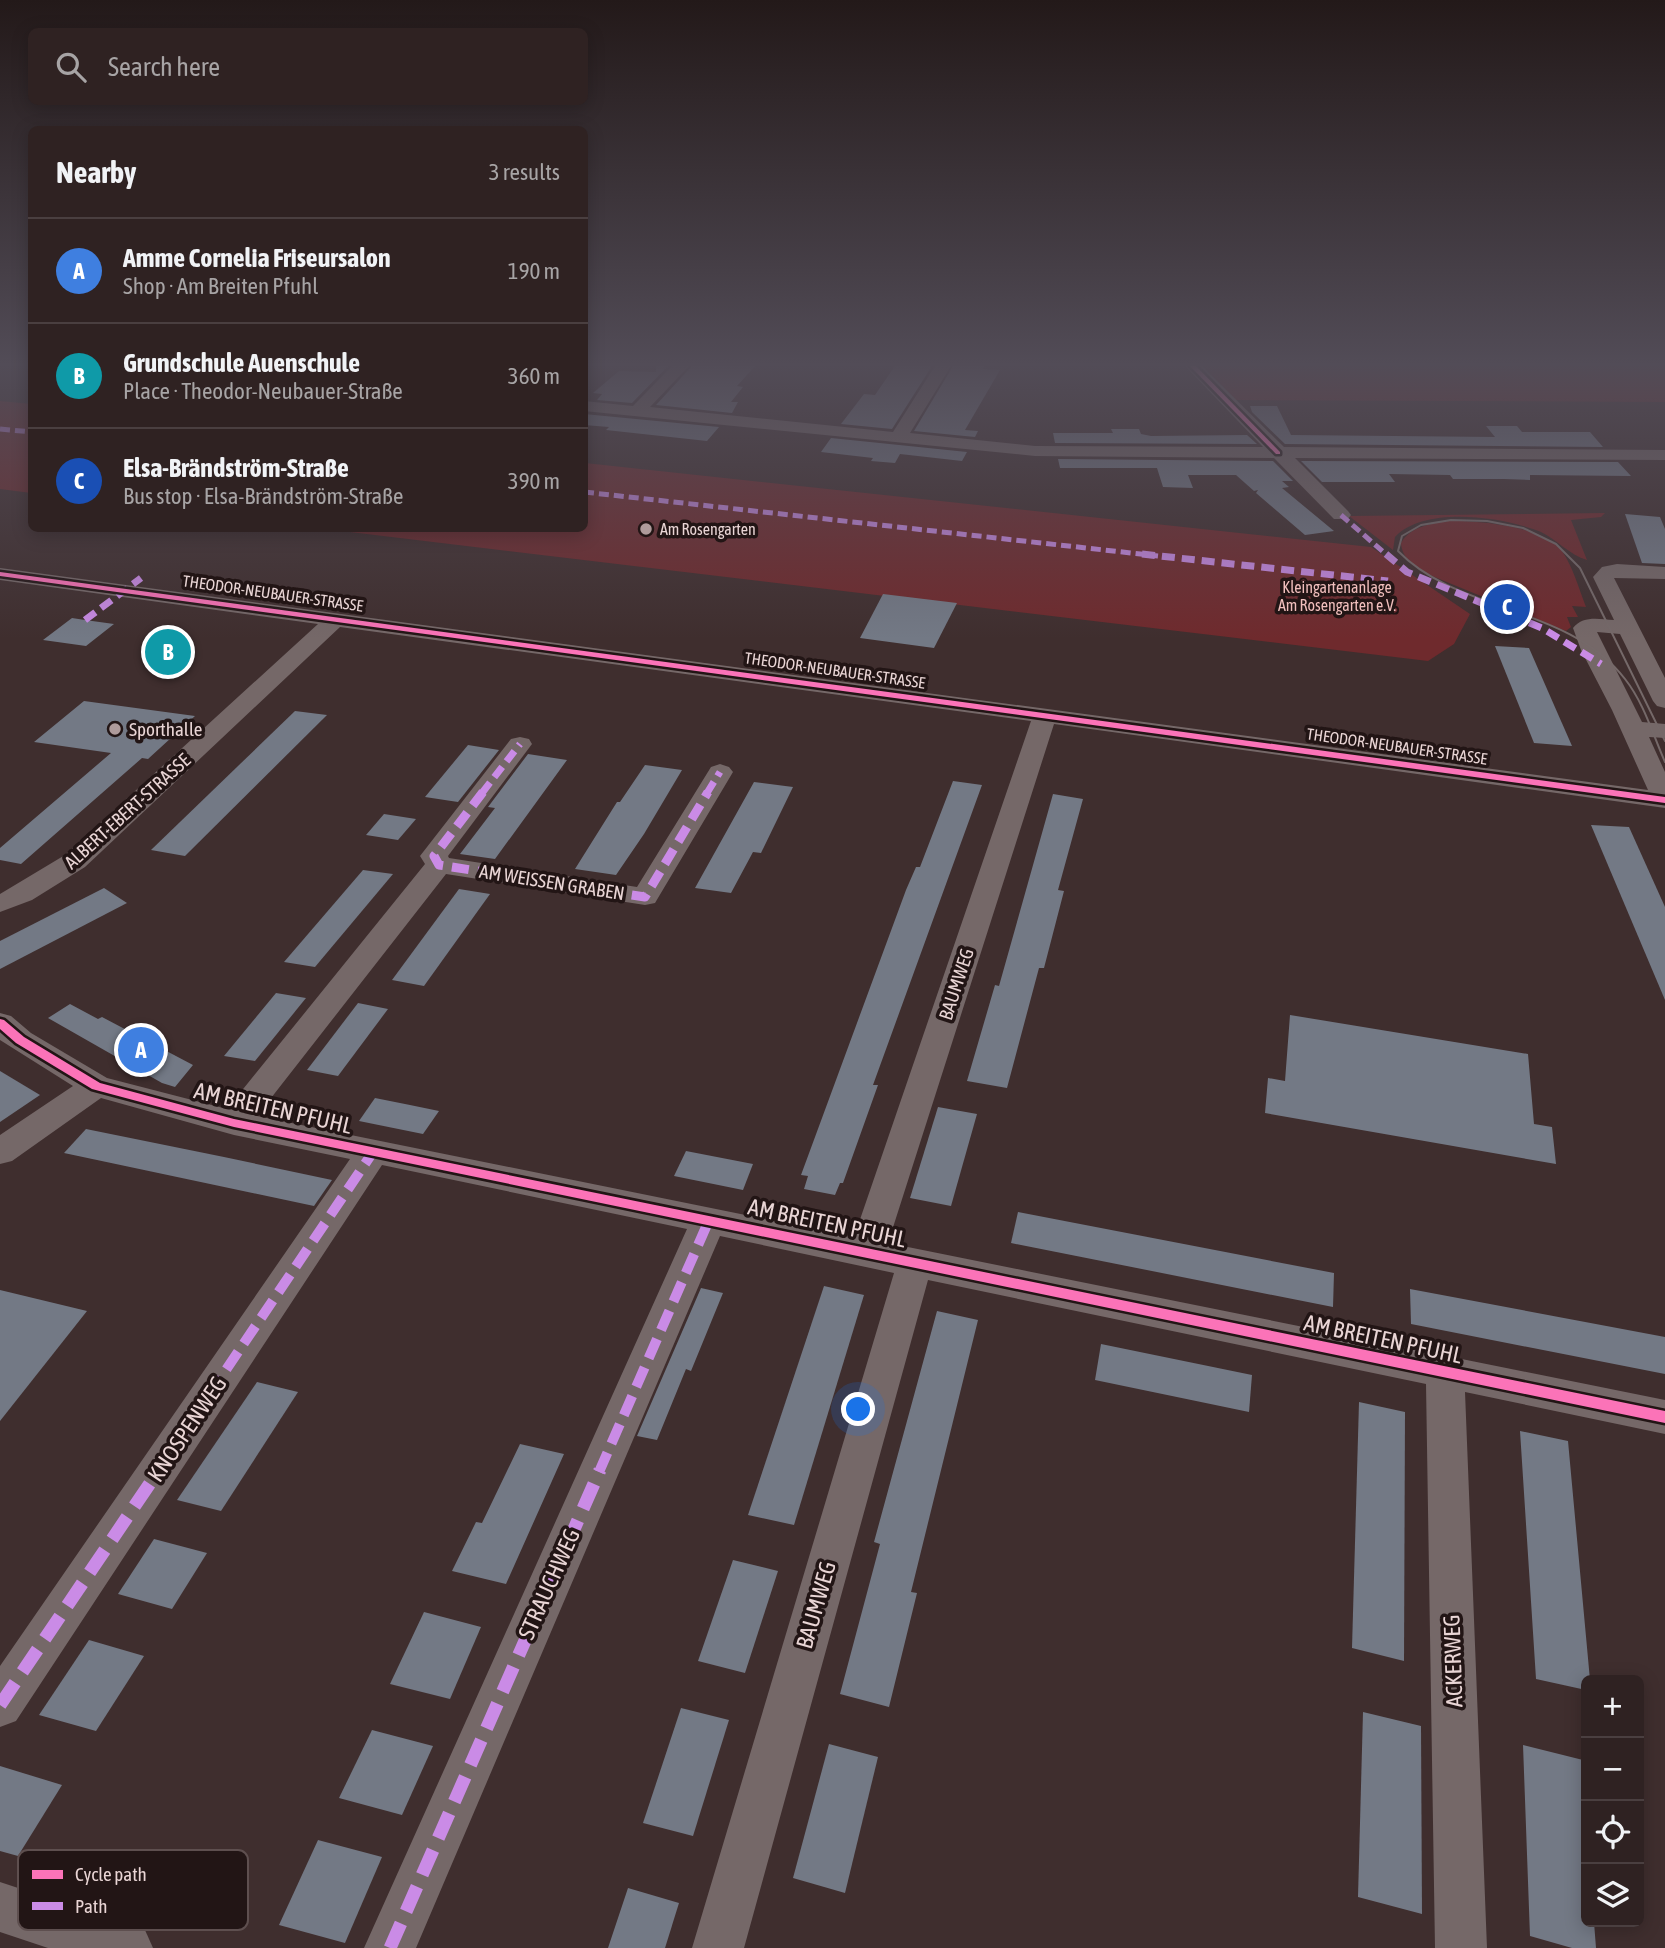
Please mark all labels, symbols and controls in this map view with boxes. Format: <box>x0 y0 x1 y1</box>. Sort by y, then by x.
search box <box>28 28 588 105</box>
icon: search <box>52 48 90 86</box>
text: Search here <box>108 52 220 82</box>
text: Nearby <box>56 155 136 189</box>
text: 3 results <box>489 159 560 185</box>
text: Amme Cornelia Friseursalon <box>123 243 391 273</box>
text: A <box>73 258 85 284</box>
text: 190 m <box>508 258 560 284</box>
text: Shop · Am Breiten Pfuhl <box>123 273 318 299</box>
text: Grundschule Auenschule <box>123 348 360 378</box>
text: B <box>74 363 84 389</box>
text: 360 m <box>508 363 560 389</box>
text: Place · Theodor-Neubauer-Straße <box>123 378 403 404</box>
text: Elsa-Brändström-Straße <box>123 453 349 483</box>
text: C <box>74 468 84 494</box>
text: 390 m <box>508 468 560 494</box>
text: Bus stop · Elsa-Brändström-Straße <box>123 483 403 509</box>
place label: Am Rosengarten <box>660 520 756 539</box>
marker: Am Rosengarten <box>638 521 654 537</box>
street label: THEODOR-NEUBAUER-STRASSE <box>182 571 365 615</box>
park label: Kleingartenanlage Am Rosengarten e.V. <box>1278 578 1396 615</box>
pin: C <box>1484 581 1530 633</box>
pin: B <box>145 626 191 678</box>
street label: THEODOR-NEUBAUER-STRASSE <box>744 648 927 692</box>
place label: Sporthalle <box>129 718 202 740</box>
marker: Sporthalle <box>107 721 123 737</box>
street label: THEODOR-NEUBAUER-STRASSE <box>1306 724 1489 768</box>
street label: ALBERT-EBERT-STRASSE <box>60 749 194 873</box>
street label: AM WEISSEN GRABEN <box>478 860 626 904</box>
street label: BAUMWEG <box>934 945 978 1023</box>
pin: A <box>118 1024 164 1076</box>
street label: AM BREITEN PFUHL <box>192 1077 354 1139</box>
street label: AM BREITEN PFUHL <box>746 1194 908 1252</box>
street label: AM BREITEN PFUHL <box>1302 1310 1464 1368</box>
street label: KNOSPENWEG <box>142 1371 232 1487</box>
your location <box>841 1392 875 1426</box>
street label: STRAUCHWEG <box>513 1525 585 1643</box>
street label: BAUMWEG <box>791 1558 841 1652</box>
street label: ACKERWEG <box>1438 1614 1468 1708</box>
map controls <box>1581 1675 1644 1927</box>
button: + <box>1581 1675 1644 1738</box>
button: − <box>1581 1738 1644 1801</box>
button: locate <box>1581 1801 1644 1864</box>
legend <box>18 1850 248 1930</box>
text: Cycle path <box>75 1863 147 1885</box>
button: layers <box>1581 1864 1644 1927</box>
text: Path <box>75 1895 107 1917</box>

